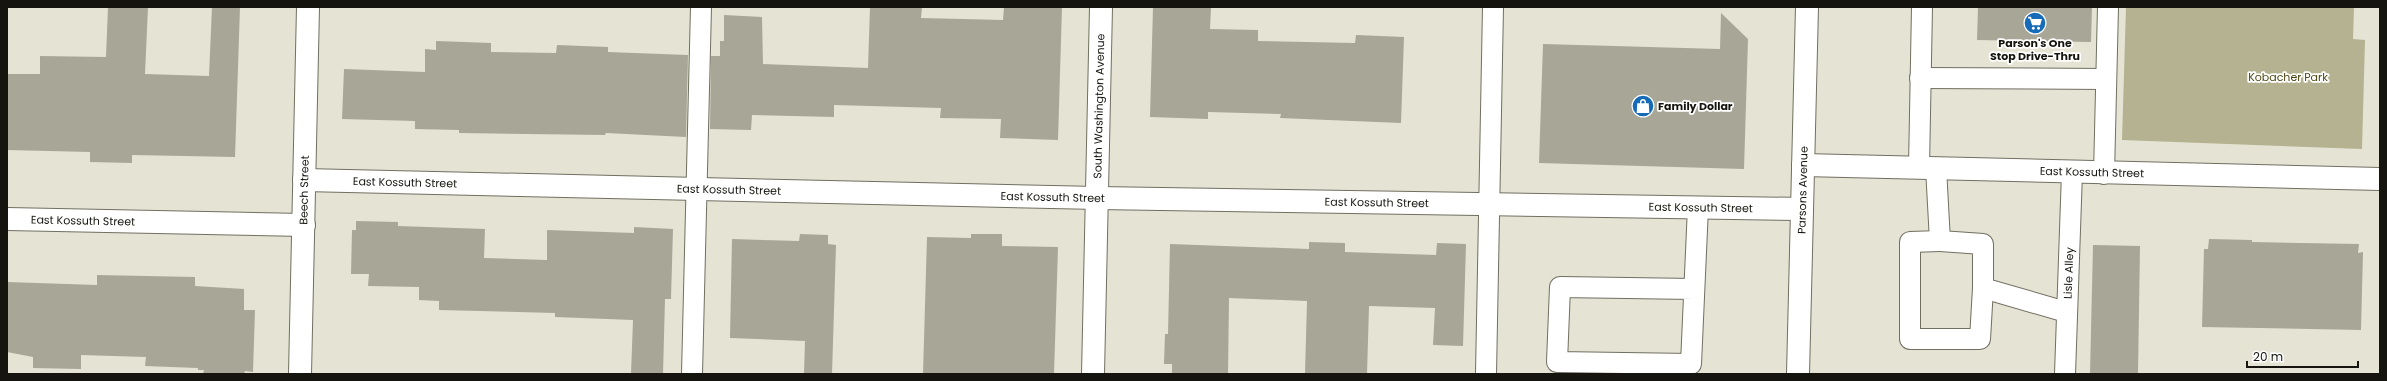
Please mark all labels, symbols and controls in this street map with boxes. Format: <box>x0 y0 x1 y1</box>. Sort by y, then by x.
supermarket icon: Parson's One Stop Drive-Thru <box>2022 10 2048 36</box>
street label: South Washington Avenue <box>1089 33 1108 179</box>
place label: Parson's One Stop Drive-Thru <box>1990 35 2080 64</box>
park label: Kobacher Park <box>2248 69 2328 85</box>
shop icon: Family Dollar <box>1630 93 1656 119</box>
place label: Family Dollar <box>1658 98 1733 114</box>
street label: Parsons Avenue <box>1793 146 1812 234</box>
street label: Beech Street <box>295 155 313 225</box>
street label: East Kossuth Street <box>2040 163 2144 181</box>
street label: East Kossuth Street <box>353 173 457 191</box>
street label: East Kossuth Street <box>677 180 781 199</box>
street label: East Kossuth Street <box>1001 188 1105 206</box>
street label: East Kossuth Street <box>1325 194 1429 211</box>
street label: East Kossuth Street <box>1648 199 1753 216</box>
street label: East Kossuth Street <box>31 211 135 230</box>
street label: Lisle Alley <box>2060 246 2077 299</box>
scale bar <box>2247 343 2358 369</box>
text: 20 m <box>2253 348 2283 365</box>

